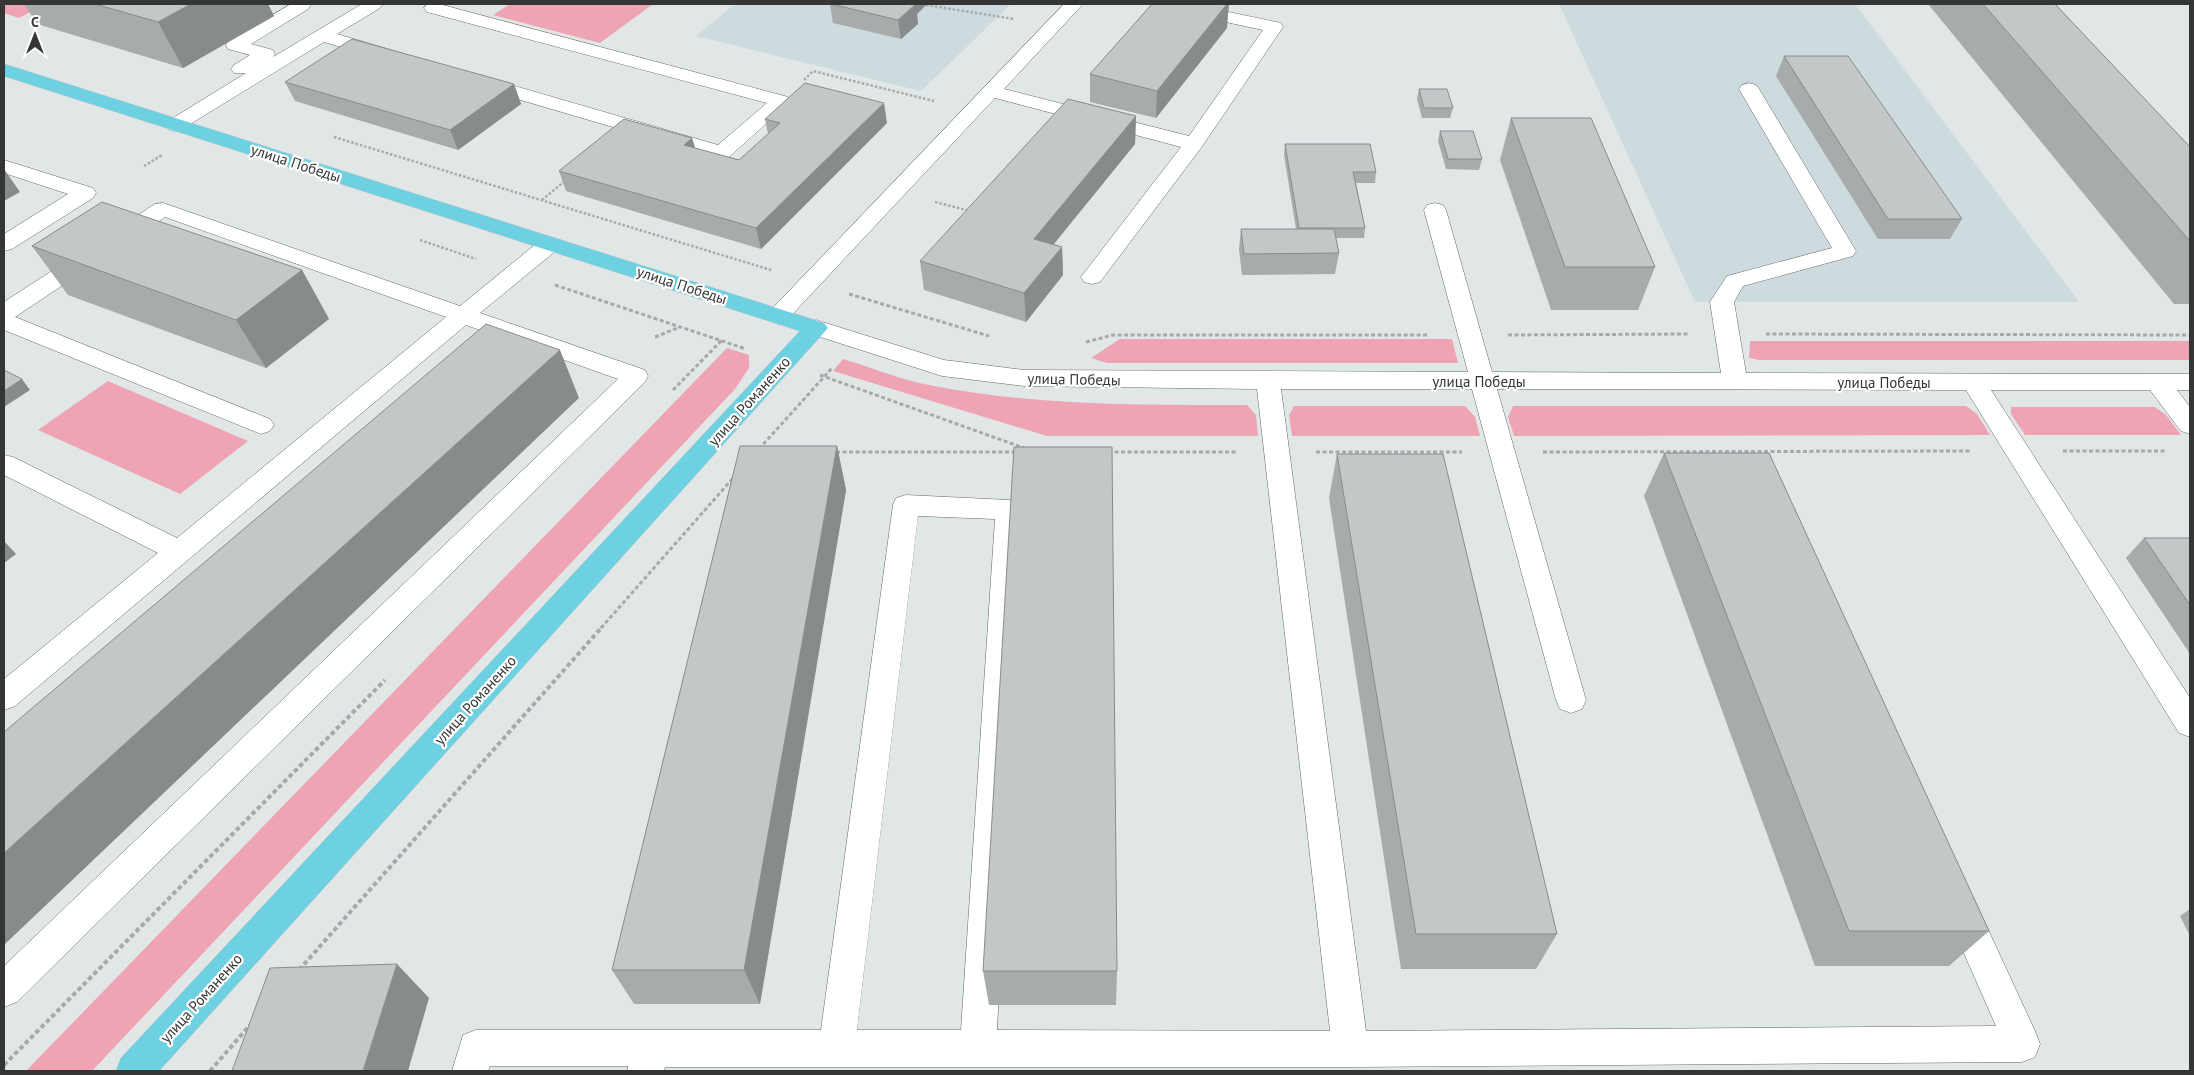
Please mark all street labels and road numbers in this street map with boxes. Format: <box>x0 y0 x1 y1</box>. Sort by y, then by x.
street label: улица Победы <box>249 140 343 186</box>
street label: улица Победы <box>635 262 729 308</box>
street label: улица Романенко <box>704 352 794 450</box>
street label: улица Победы <box>1027 369 1121 389</box>
street label: улица Победы <box>1432 372 1526 391</box>
street label: улица Победы <box>1837 373 1931 392</box>
street label: улица Романенко <box>430 651 520 749</box>
street label: улица Романенко <box>156 949 246 1047</box>

